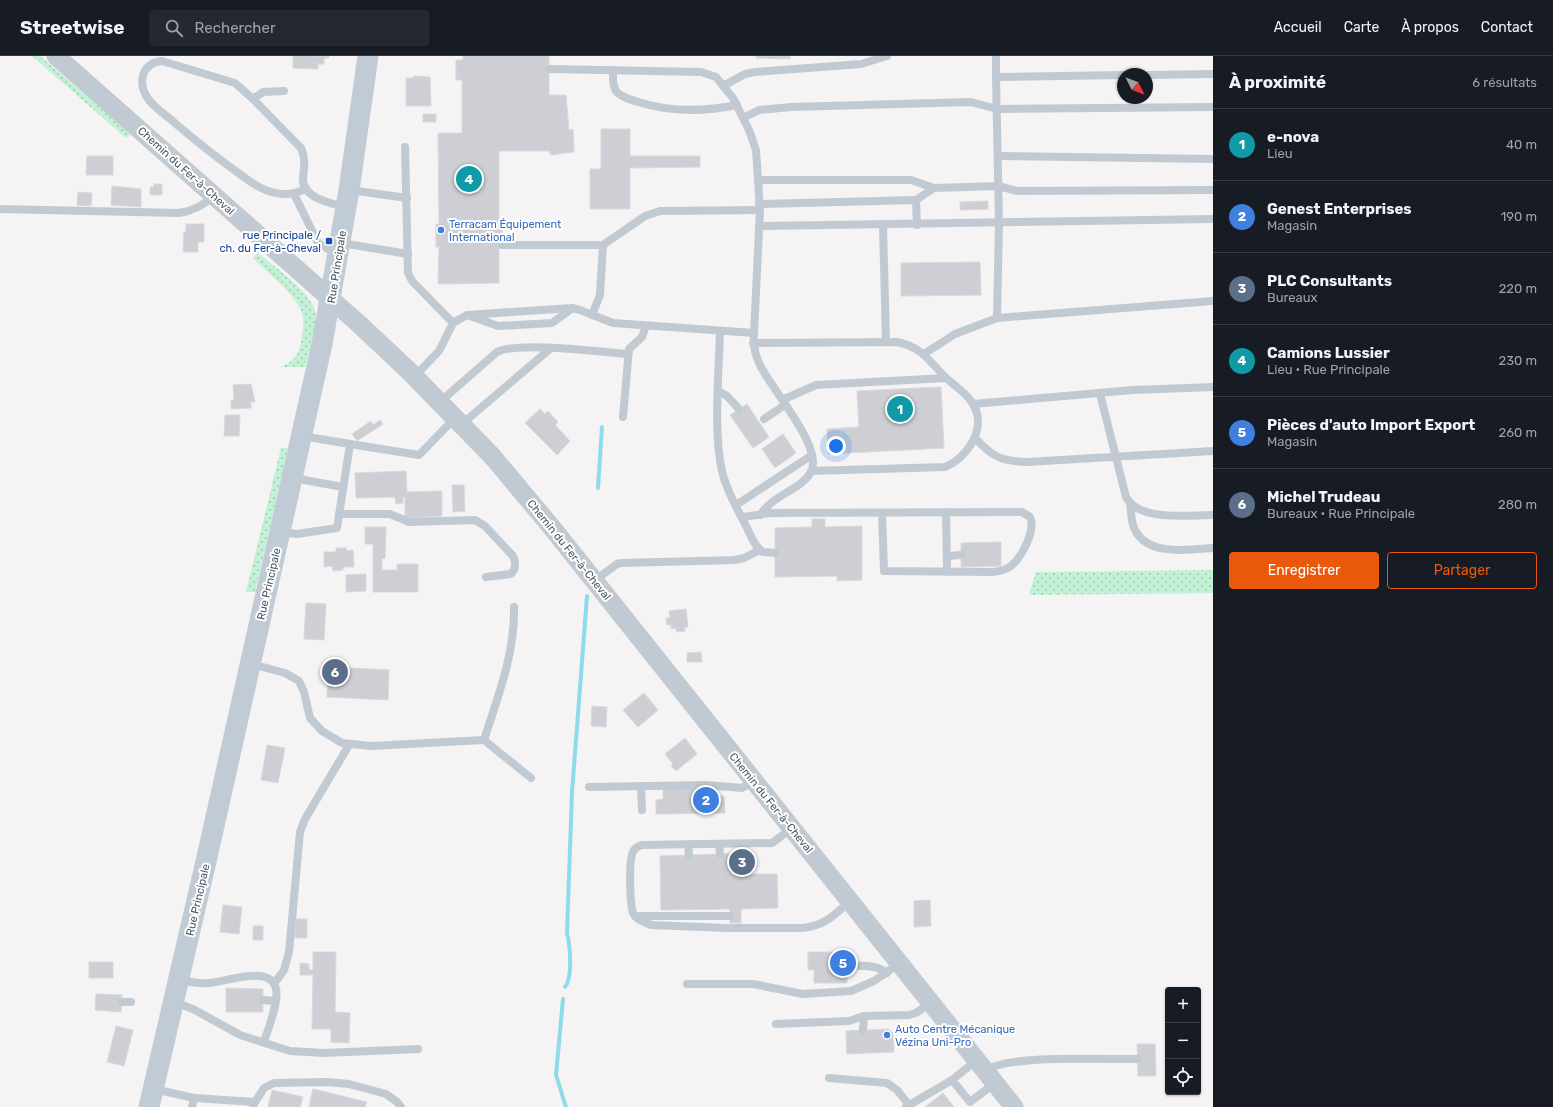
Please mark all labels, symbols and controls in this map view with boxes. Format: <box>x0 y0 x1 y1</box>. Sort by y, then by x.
search box <box>149 10 429 46</box>
text: Streetwise <box>20 16 125 39</box>
icon: search <box>163 17 185 39</box>
text: Rechercher <box>195 19 276 37</box>
text: Accueil <box>1274 19 1322 36</box>
text: Carte <box>1344 19 1379 36</box>
text: À propos <box>1401 19 1459 36</box>
text: Contact <box>1481 19 1533 36</box>
north arrow <box>1117 68 1153 104</box>
text: À proximité <box>1229 72 1326 92</box>
text: 6 résultats <box>1472 75 1537 90</box>
street label: Chemin du Fer-à-Cheval <box>135 124 237 218</box>
text: e-nova <box>1267 128 1319 146</box>
text: 1 <box>1239 137 1245 152</box>
text: 40 m <box>1506 137 1537 152</box>
text: Lieu <box>1267 146 1293 161</box>
pin: 4 <box>456 164 482 194</box>
text: Genest Enterprises <box>1267 200 1412 218</box>
text: 2 <box>1238 209 1246 224</box>
text: 190 m <box>1501 209 1537 224</box>
place label: Terracam Équipement International <box>449 218 562 244</box>
text: Magasin <box>1267 218 1317 233</box>
marker: Terracam Équipement International <box>436 225 446 235</box>
place label: rue Principale / ch. du Fer-à-Cheval <box>219 229 322 255</box>
street label: Rue Principale <box>325 230 349 304</box>
marker: rue Principale / ch. du Fer-à-Cheval <box>324 236 334 246</box>
text: PLC Consultants <box>1267 272 1392 290</box>
text: 3 <box>1238 281 1246 296</box>
text: 220 m <box>1499 281 1537 296</box>
text: Bureaux <box>1267 290 1318 305</box>
text: Camions Lussier <box>1267 344 1390 362</box>
text: 4 <box>1238 353 1246 368</box>
text: 230 m <box>1499 353 1537 368</box>
text: Lieu · Rue Principale <box>1267 362 1390 377</box>
pin: 1 <box>887 394 913 424</box>
text: Pièces d'auto Import Export <box>1267 416 1475 434</box>
text: 5 <box>1238 425 1246 440</box>
text: 260 m <box>1499 425 1537 440</box>
text: Magasin <box>1267 434 1317 449</box>
your location <box>826 436 846 456</box>
text: Michel Trudeau <box>1267 488 1380 506</box>
street label: Chemin du Fer-à-Cheval <box>525 497 613 603</box>
text: 6 <box>1238 497 1246 512</box>
text: 280 m <box>1498 497 1537 512</box>
text: Bureaux · Rue Principale <box>1267 506 1415 521</box>
street label: Rue Principale <box>254 547 284 621</box>
button: Enregistrer <box>1229 552 1379 589</box>
button: Partager <box>1387 552 1537 589</box>
pin: 6 <box>322 657 348 687</box>
street label: Chemin du Fer-à-Cheval <box>727 750 815 856</box>
pin: 2 <box>693 785 719 815</box>
pin: 3 <box>729 847 755 877</box>
street label: Rue Principale <box>183 863 213 937</box>
pin: 5 <box>830 948 856 978</box>
map controls <box>1165 987 1201 1095</box>
button: + <box>1165 987 1201 1023</box>
place label: Auto Centre Mécanique Vézina Uni-Pro <box>895 1023 1015 1049</box>
button: − <box>1165 1023 1201 1059</box>
marker: Auto Centre Mécanique Vézina Uni-Pro <box>882 1030 892 1040</box>
button: locate <box>1165 1059 1201 1095</box>

